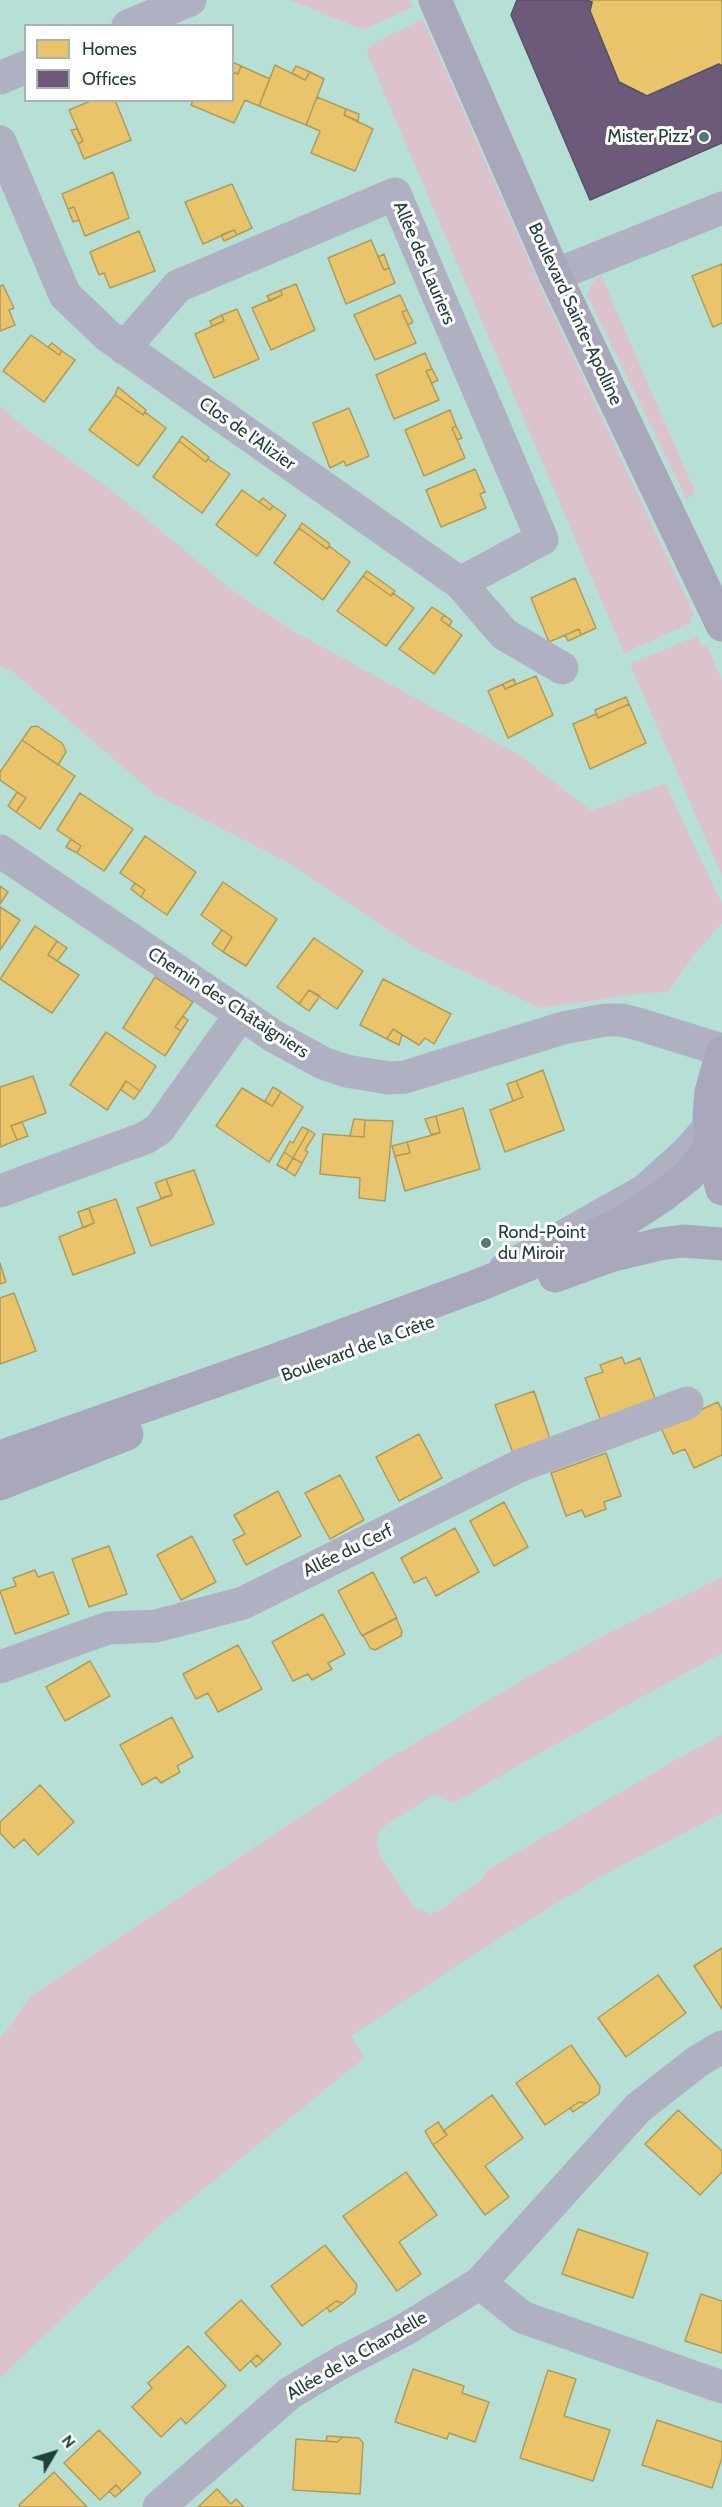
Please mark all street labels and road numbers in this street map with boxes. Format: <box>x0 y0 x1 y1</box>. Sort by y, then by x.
street label: Allée des Lauriers <box>388 198 460 328</box>
street label: Boulevard Sainte-Apolline <box>523 219 627 409</box>
street label: Clos de l'Alizier <box>195 393 299 475</box>
street label: Chemin des Châtaigniers <box>143 943 313 1063</box>
street label: Boulevard de la Crête <box>279 1311 437 1387</box>
street label: Allée du Cerf <box>300 1520 396 1582</box>
street label: Allée de la Chandelle <box>283 2307 431 2405</box>

